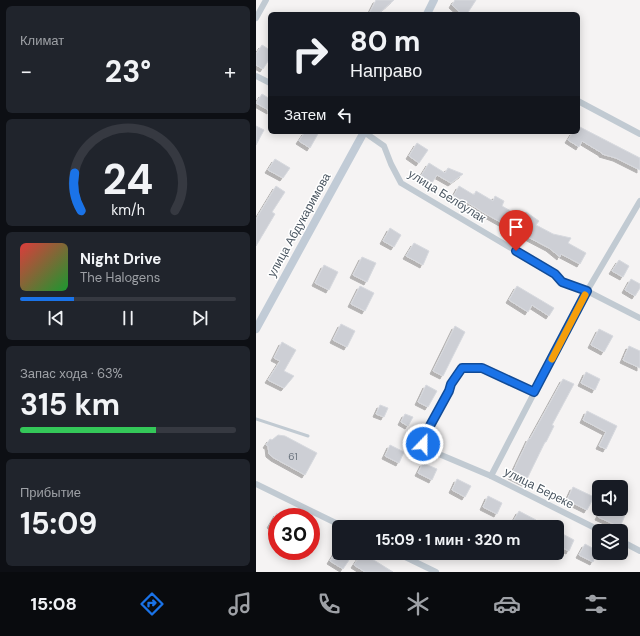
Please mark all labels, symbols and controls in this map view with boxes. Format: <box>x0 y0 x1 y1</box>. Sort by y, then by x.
text: 80 m <box>350 23 420 60</box>
icon: right <box>284 28 336 80</box>
text: Климат <box>20 32 64 49</box>
text: 23° <box>105 52 151 91</box>
text: − <box>20 57 32 86</box>
text: + <box>224 57 236 86</box>
text: Направо <box>350 59 422 83</box>
icon: left <box>334 104 356 126</box>
text: Затем <box>284 105 326 125</box>
text: 24 <box>103 153 153 207</box>
street label: улица Белбулак <box>405 166 489 227</box>
street label: улица Абдукаримова <box>264 170 334 280</box>
text: km/h <box>111 200 145 218</box>
pin <box>499 210 533 251</box>
icon: arrive <box>505 216 527 238</box>
text: Night Drive <box>80 249 161 269</box>
text: The Halogens <box>80 269 160 286</box>
icon: previous <box>45 307 67 329</box>
icon: pause <box>117 307 139 329</box>
icon: next <box>189 307 211 329</box>
text: Запас хода · 63% <box>20 365 123 382</box>
text: 315 km <box>20 385 120 424</box>
position arrow <box>402 423 444 465</box>
house number: 61 <box>288 450 298 463</box>
street label: улица Береке <box>501 464 577 513</box>
map controls <box>592 480 628 560</box>
button: sound <box>592 480 628 516</box>
text: Прибытие <box>20 484 81 501</box>
text: 15:09 <box>20 504 97 543</box>
speed limit sign: 30 <box>268 508 320 560</box>
button: layers <box>592 524 628 560</box>
text: 15:09 · 1 мин · 320 m <box>376 530 520 550</box>
icon: directions <box>138 590 166 618</box>
icon: music <box>226 590 254 618</box>
icon: phone <box>315 590 343 618</box>
icon: climate <box>404 590 432 618</box>
icon: car <box>493 590 521 618</box>
icon: filters <box>582 590 610 618</box>
text: 15:08 <box>30 592 77 616</box>

